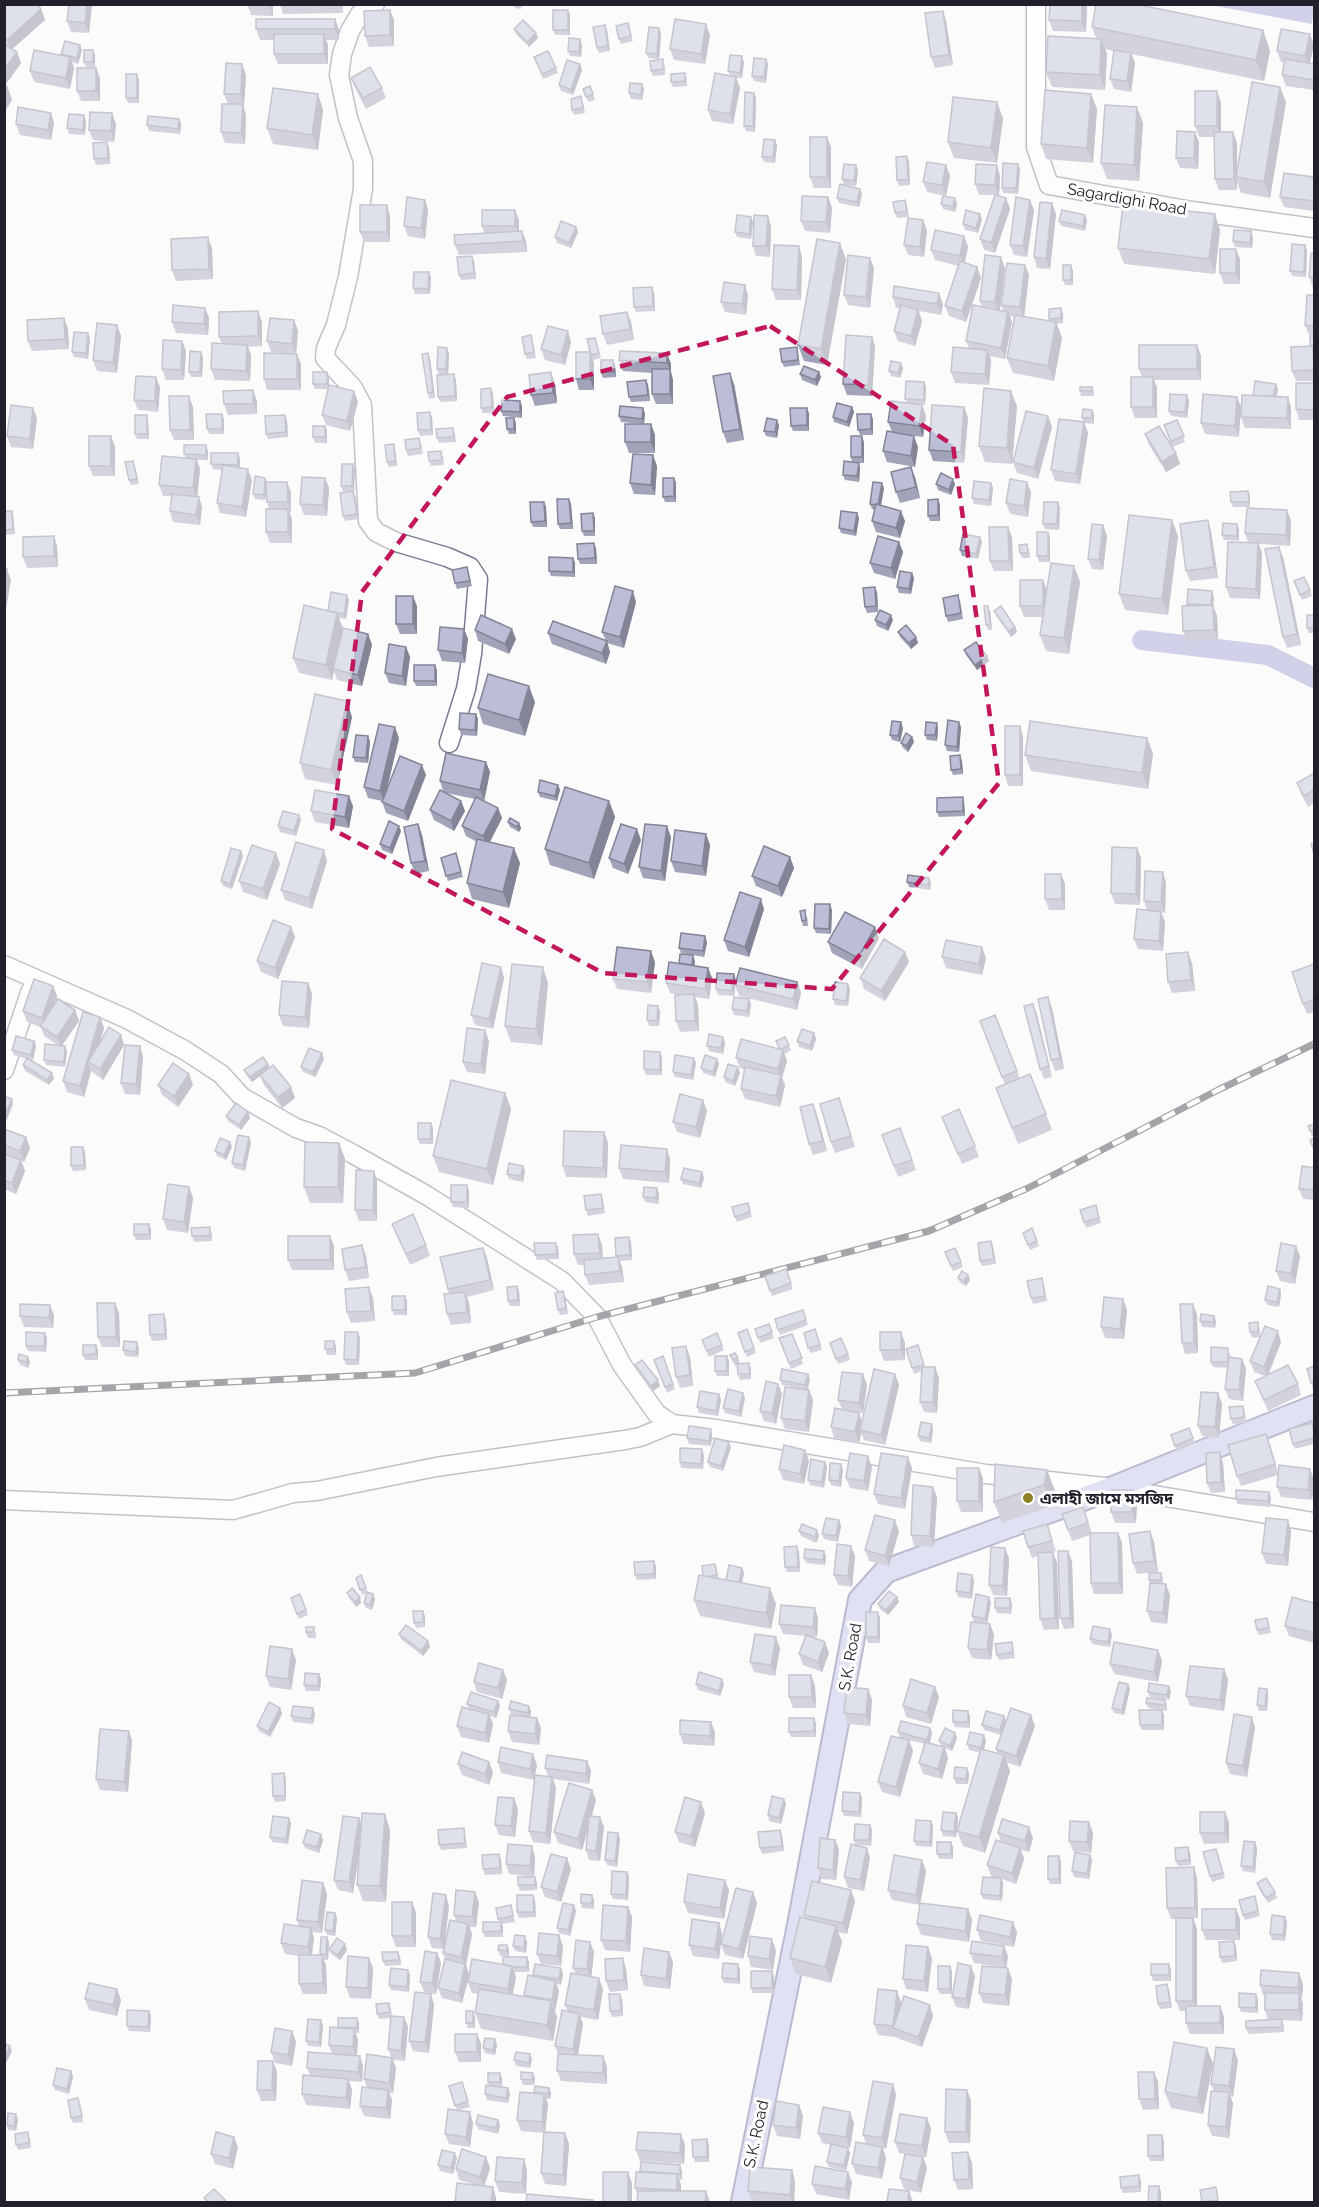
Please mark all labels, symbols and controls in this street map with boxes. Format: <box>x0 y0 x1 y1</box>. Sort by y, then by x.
street label: Sagardighi Road <box>1066 179 1188 219</box>
place label: এলাহী জামে মসজিদ <box>1040 1489 1174 1508</box>
marker: এলাহী জামে মসজিদ <box>1021 1491 1035 1505</box>
street label: S.K. Road <box>835 1622 865 1692</box>
street label: S.K. Road <box>740 2098 772 2169</box>

